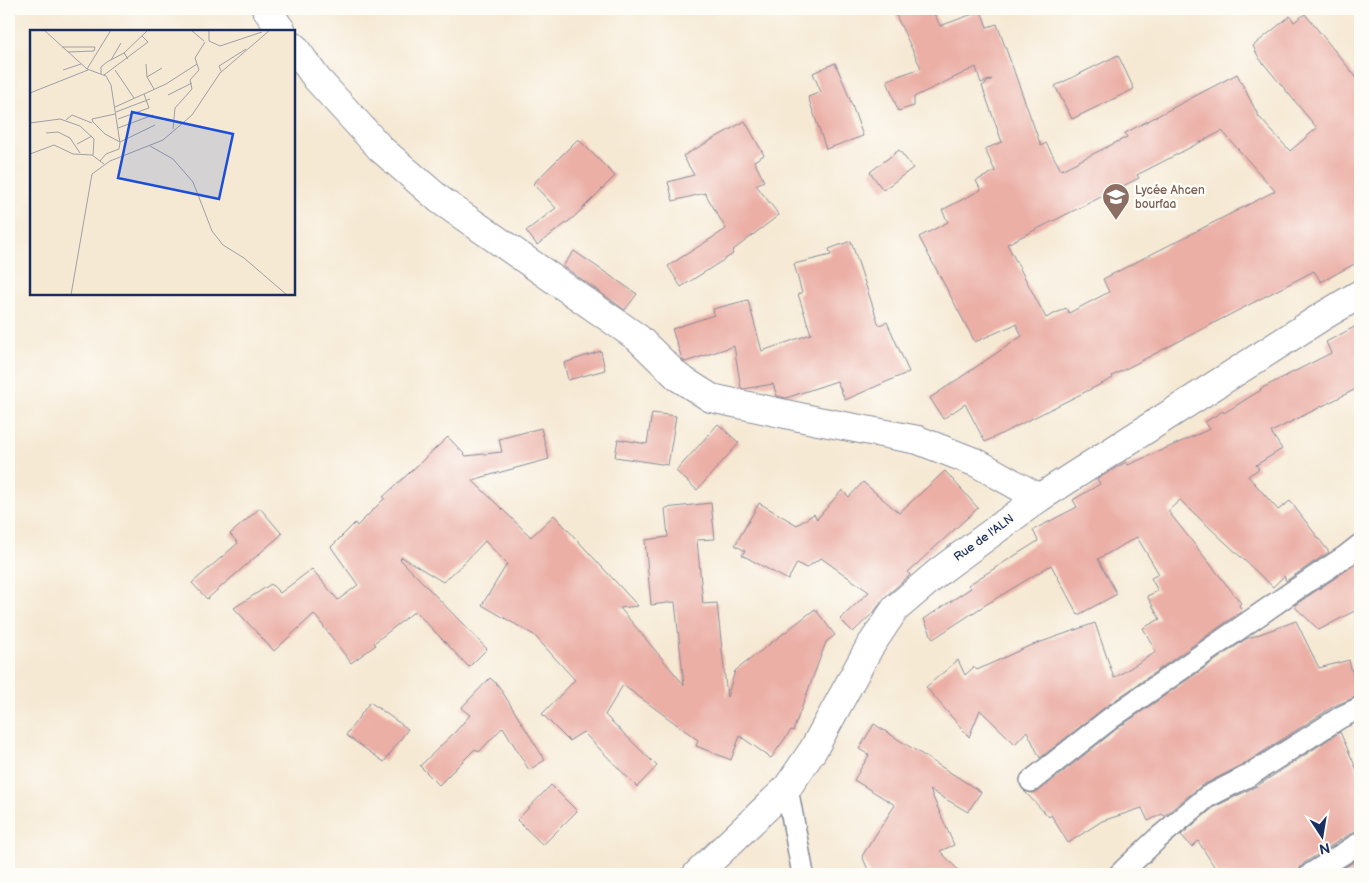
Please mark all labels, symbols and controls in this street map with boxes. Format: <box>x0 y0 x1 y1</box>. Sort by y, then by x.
inset map <box>30 30 295 295</box>
school or university icon: Lycée Ahcen bourfaa <box>1101 182 1131 221</box>
place label: Lycée Ahcen bourfaa <box>1135 183 1205 212</box>
street label: Rue de l'ALN <box>951 511 1017 565</box>
north arrow <box>1296 810 1346 860</box>
text: N <box>1318 839 1332 858</box>

